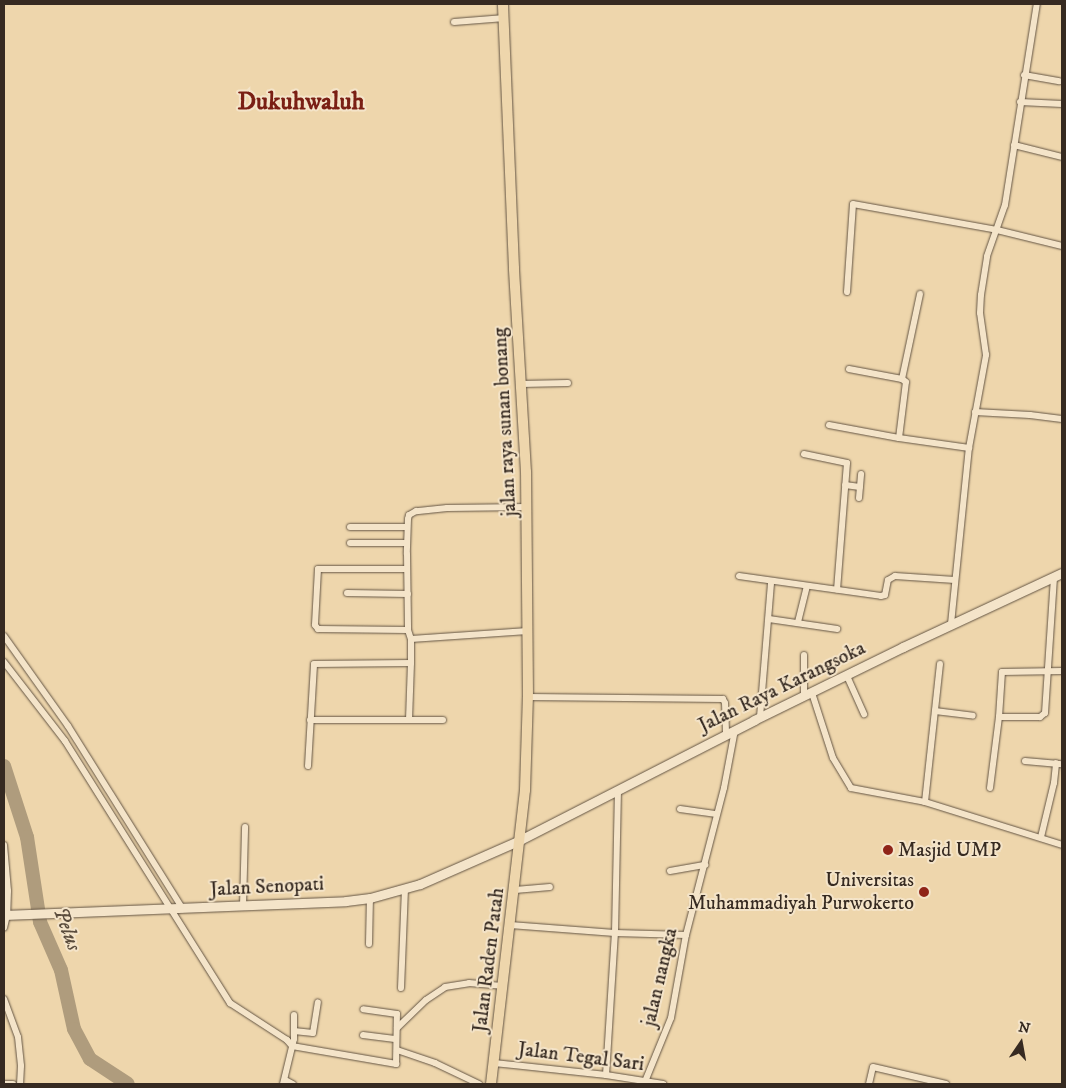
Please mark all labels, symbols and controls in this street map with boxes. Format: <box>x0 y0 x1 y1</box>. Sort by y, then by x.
district label: Dukuhwaluh <box>237 87 365 117</box>
street label: jalan raya sunan bonang <box>488 327 522 517</box>
street label: Jalan Raya Karangsoka <box>695 636 869 738</box>
place label: Masjid UMP <box>898 838 1001 862</box>
marker: Masjid UMP <box>882 844 894 856</box>
place label: Universitas Muhammadiyah Purwokerto <box>688 868 914 915</box>
street label: Jalan Senopati <box>209 872 325 902</box>
street label: Jalan Raden Patah <box>468 886 510 1034</box>
marker: Universitas Muhammadiyah Purwokerto <box>918 886 930 898</box>
water label: Pelus <box>48 904 86 954</box>
street label: jalan nangka <box>637 926 683 1028</box>
north arrow <box>996 1018 1046 1068</box>
text: N <box>1017 1018 1032 1038</box>
street label: Jalan Tegal Sari <box>517 1037 645 1077</box>

